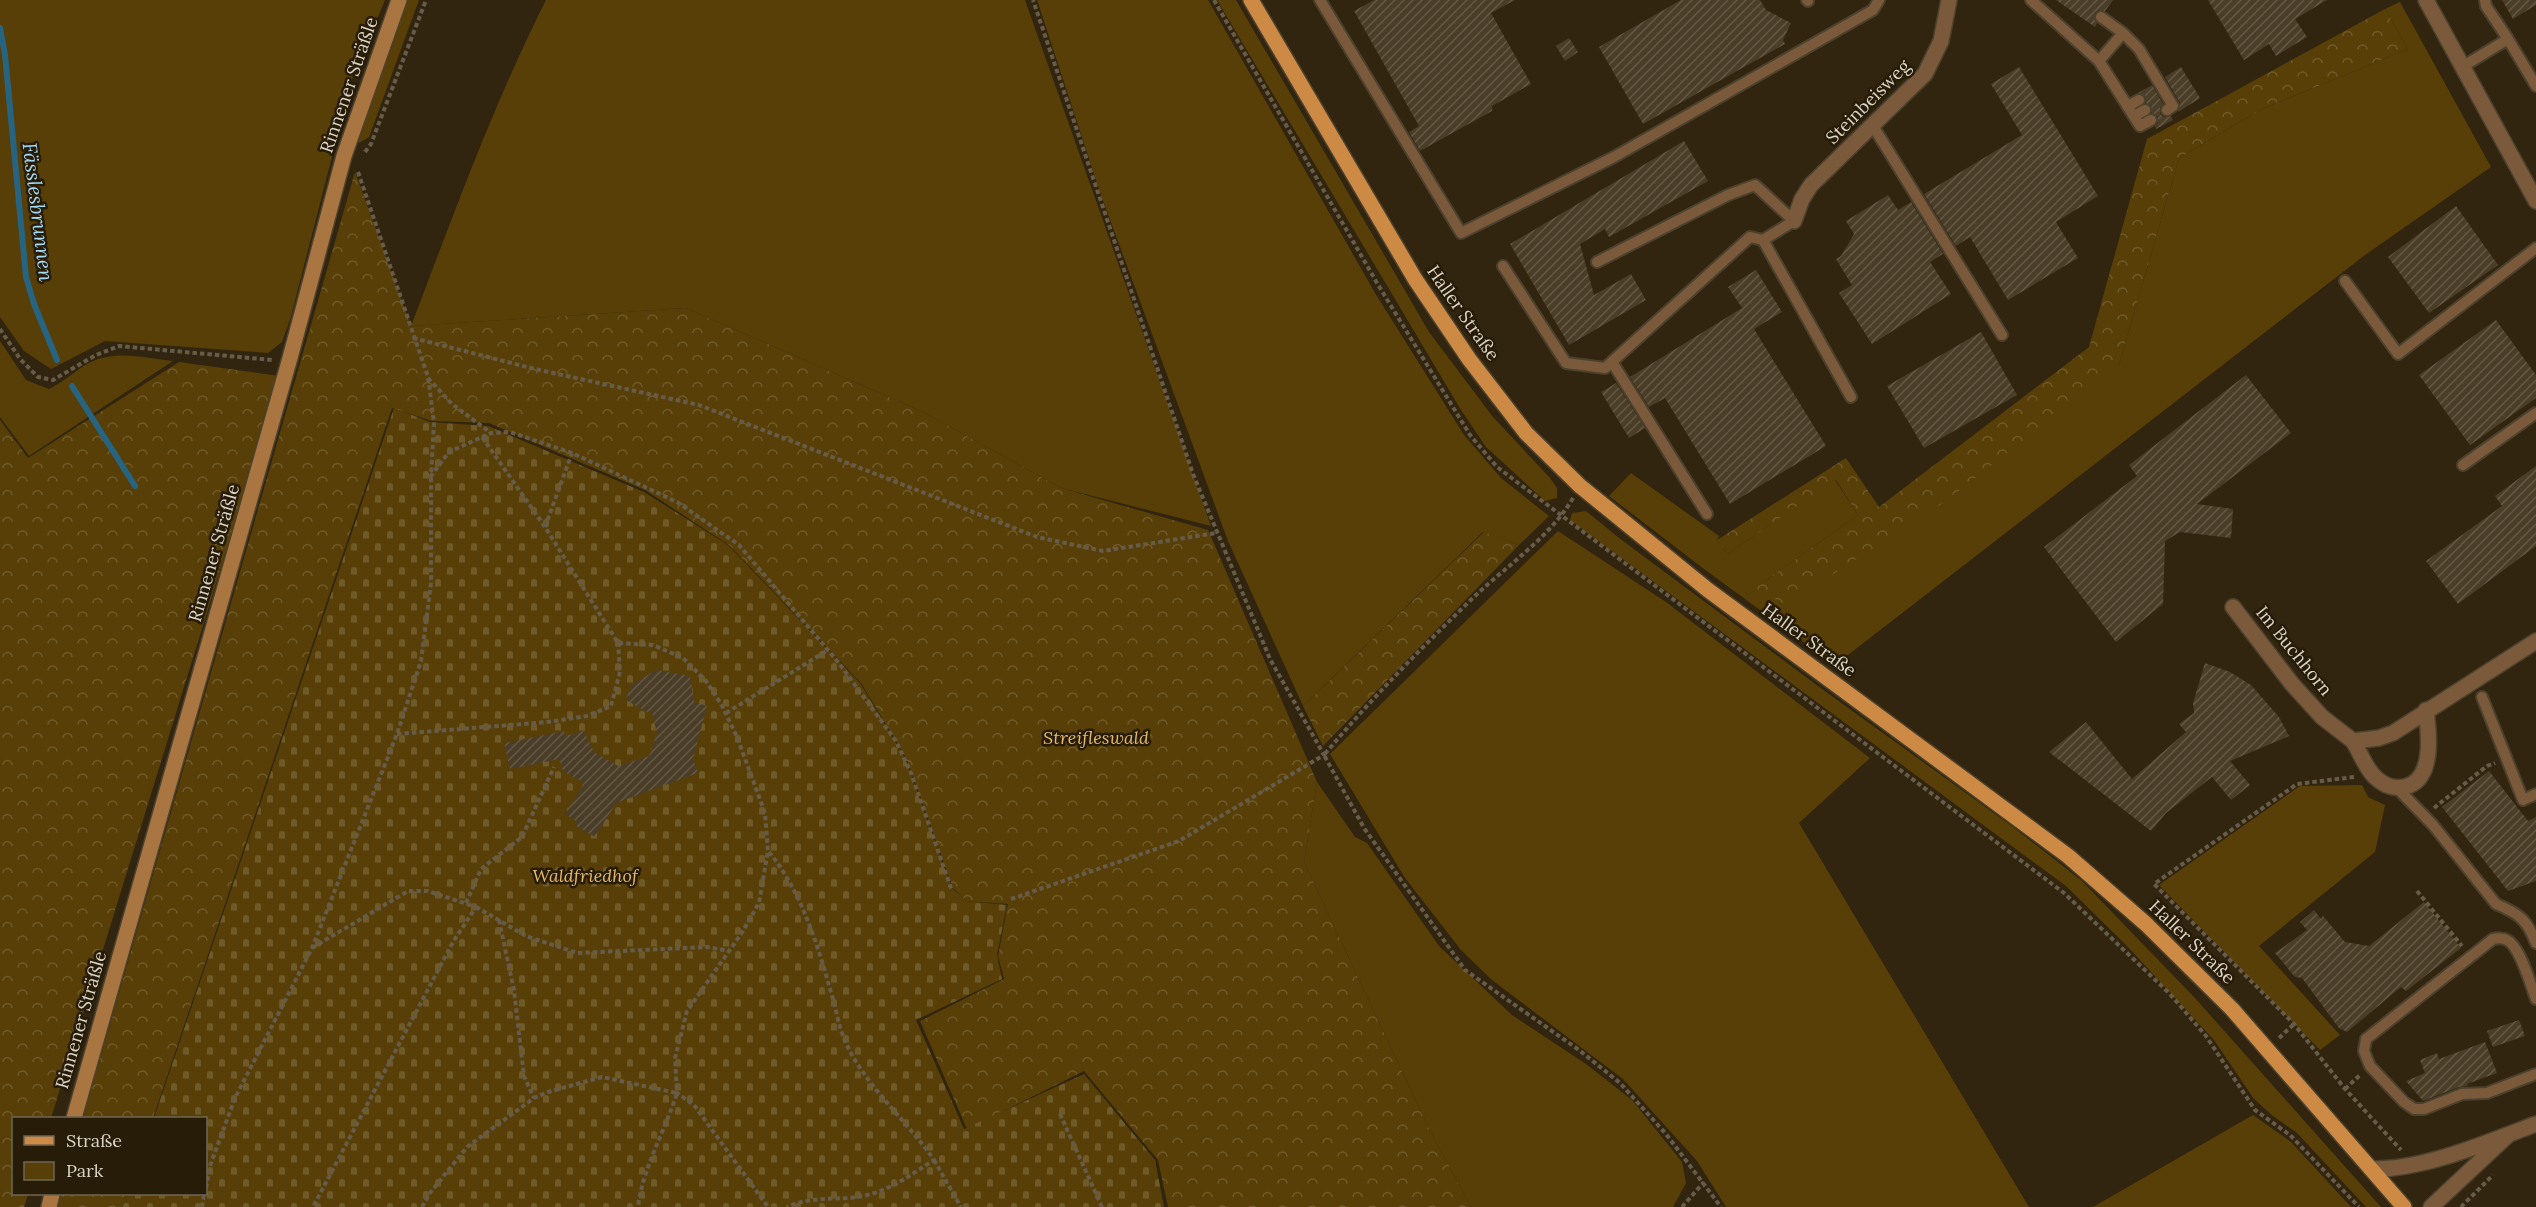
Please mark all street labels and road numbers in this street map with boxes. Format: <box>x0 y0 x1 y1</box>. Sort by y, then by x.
street label: Rinnener Sträßle <box>315 14 383 156</box>
street label: Steinbeisweg <box>1820 54 1916 149</box>
street label: Haller Straße <box>1422 261 1505 365</box>
street label: Rinnener Sträßle <box>183 481 244 624</box>
street label: Haller Straße <box>1757 598 1861 682</box>
street label: Im Buchhorn <box>2251 601 2338 700</box>
street label: Haller Straße <box>2144 895 2241 989</box>
street label: Rinnener Sträßle <box>50 948 111 1091</box>

